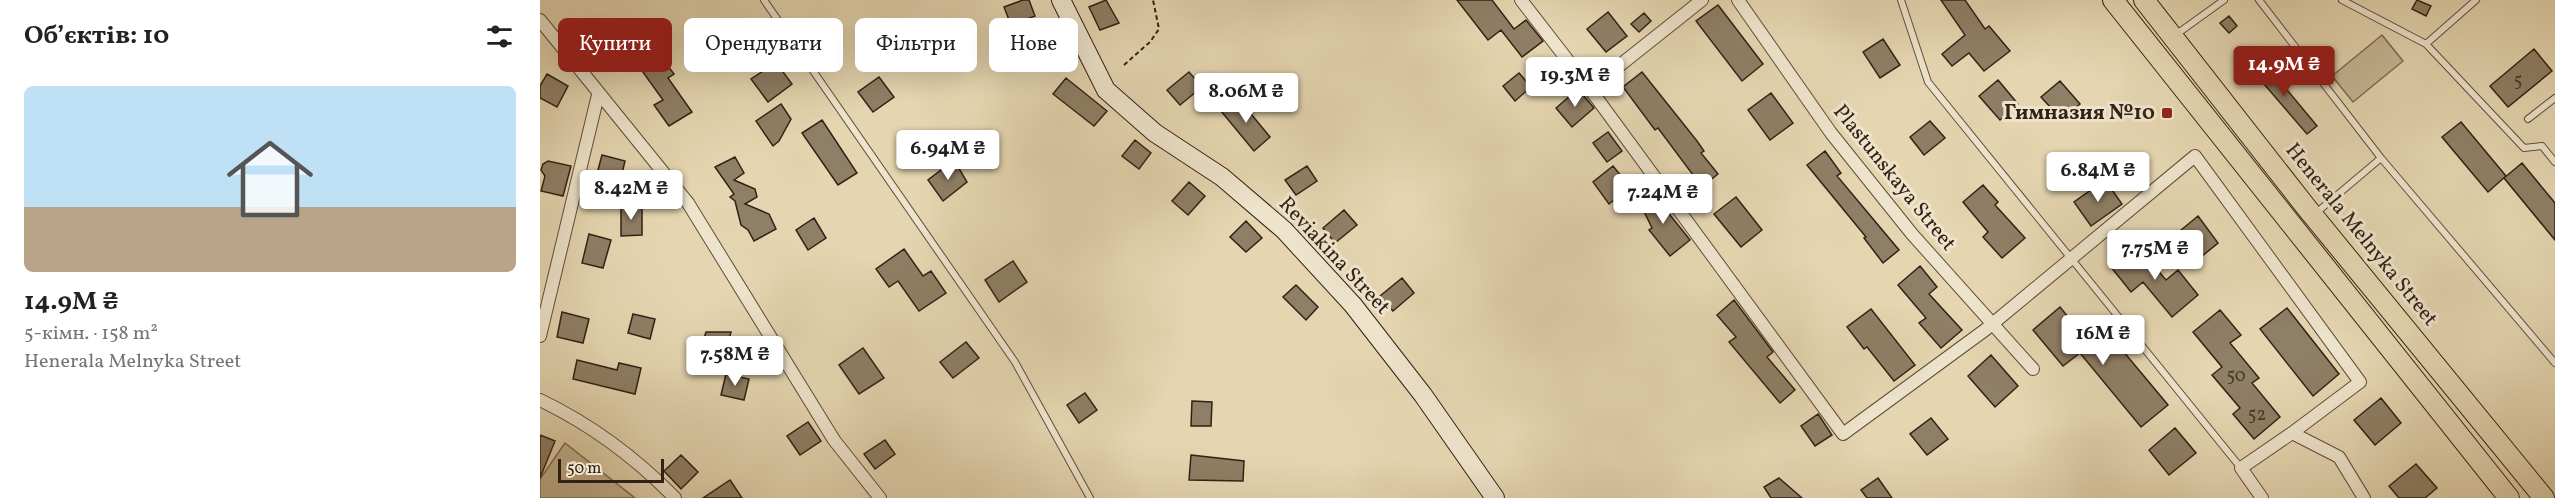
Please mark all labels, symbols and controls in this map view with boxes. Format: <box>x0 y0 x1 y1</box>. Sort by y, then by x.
text: Об’єктів: 10 <box>24 18 169 54</box>
chip: Купити <box>558 18 672 72</box>
chip: Орендувати <box>684 18 843 72</box>
chip: Фільтри <box>855 18 977 72</box>
chip: Нове <box>989 18 1078 72</box>
icon: filters <box>483 20 516 53</box>
pin: 14.9M ₴ <box>2229 46 2339 97</box>
text: 14.9M ₴ <box>2248 51 2320 79</box>
pin: 19.3M ₴ <box>1520 57 1630 108</box>
text: 19.3M ₴ <box>1540 62 1610 90</box>
house number: 5 <box>2514 69 2522 94</box>
pin: 8.06M ₴ <box>1191 73 1301 124</box>
text: 8.06M ₴ <box>1208 78 1284 106</box>
street label: Plastunskaya Street <box>1826 99 1962 257</box>
place label: Гимназия №10 <box>2004 99 2155 128</box>
marker: Гимназия №10 <box>2160 106 2174 120</box>
icon: home <box>216 125 324 233</box>
pin: 6.94M ₴ <box>893 130 1003 181</box>
text: 6.94M ₴ <box>910 135 986 163</box>
street label: Henerala Melnyka Street <box>2278 137 2444 333</box>
pin: 6.84M ₴ <box>2043 152 2153 203</box>
text: 6.84M ₴ <box>2060 157 2136 185</box>
pin: 8.42M ₴ <box>576 170 686 221</box>
pin: 7.24M ₴ <box>1608 174 1718 225</box>
text: 8.42M ₴ <box>594 175 668 203</box>
text: 7.24M ₴ <box>1627 179 1699 207</box>
street label: Reviakina Street <box>1272 191 1396 321</box>
pin: 7.75M ₴ <box>2100 230 2210 281</box>
text: 7.75M ₴ <box>2121 235 2189 263</box>
text: 14.9M ₴ <box>24 284 119 320</box>
pin: 16M ₴ <box>2061 315 2145 366</box>
text: 5-кімн. · 158 m² <box>24 320 158 348</box>
text: 16M ₴ <box>2076 320 2130 348</box>
pin: 7.58M ₴ <box>680 336 790 387</box>
text: 7.58M ₴ <box>700 341 770 369</box>
text: Henerala Melnyka Street <box>24 348 241 376</box>
house number: 50 <box>2226 364 2246 389</box>
house number: 52 <box>2248 403 2266 428</box>
scale bar <box>558 456 664 484</box>
text: 50 m <box>567 458 601 480</box>

